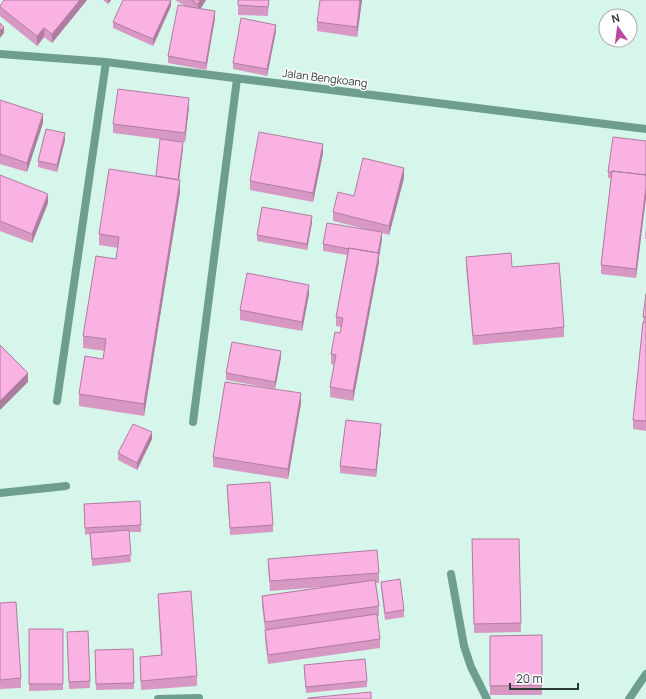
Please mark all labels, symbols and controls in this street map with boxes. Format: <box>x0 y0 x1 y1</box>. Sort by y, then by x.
north arrow <box>598 8 638 48</box>
text: N <box>610 10 621 26</box>
street label: Jalan Bengkoang <box>282 65 368 90</box>
scale bar <box>510 665 578 691</box>
text: 20 m <box>516 670 543 687</box>

